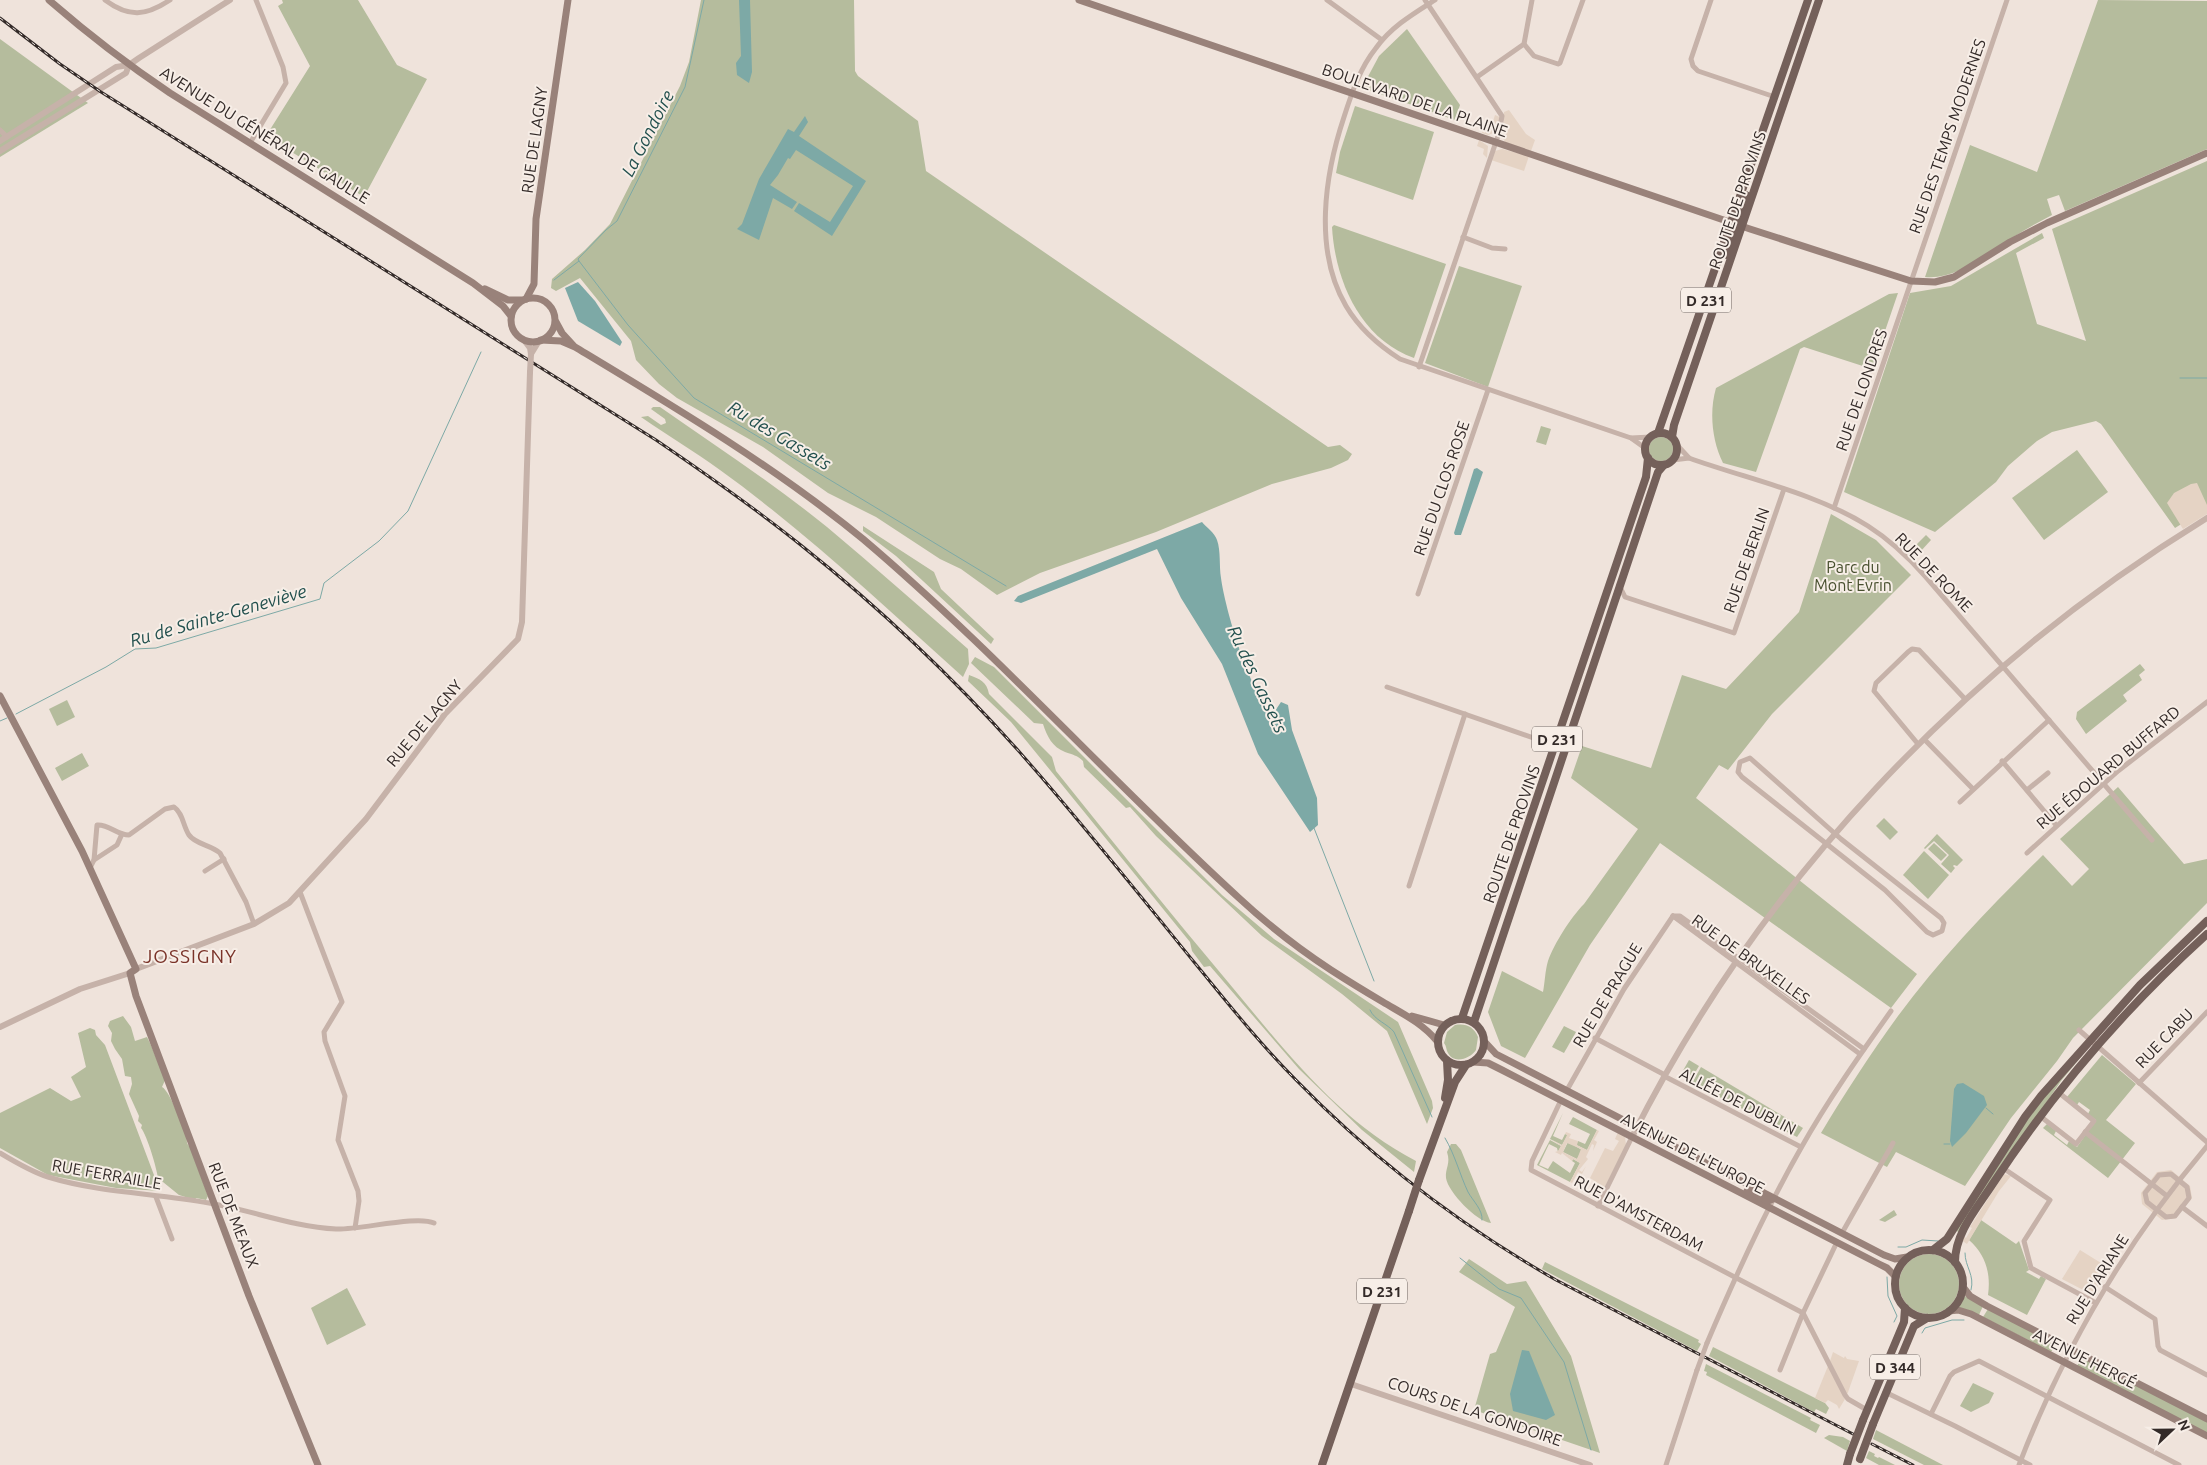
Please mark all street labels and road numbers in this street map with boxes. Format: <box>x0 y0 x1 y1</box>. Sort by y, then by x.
street label: RUE DES TEMPS MODERNES <box>1905 36 1989 236</box>
street label: BOULEVARD DE LA PLAINE <box>1320 60 1510 140</box>
street label: AVENUE DU GÉNÉRAL DE GAULLE <box>157 61 374 207</box>
street label: RUE DE LAGNY <box>518 85 551 195</box>
street label: ROUTE DE PROVINS <box>1705 129 1769 271</box>
road number: D 231 <box>1681 288 1731 312</box>
street label: RUE DE LONDRES <box>1832 327 1890 453</box>
street label: RUE DU CLOS ROSE <box>1410 418 1472 558</box>
street label: RUE DE BERLIN <box>1720 505 1772 615</box>
street label: RUE DE ROME <box>1892 529 1976 615</box>
street label: RUE DE LAGNY <box>383 675 466 770</box>
street label: RUE ÉDOUARD BUFFARD <box>2031 700 2183 832</box>
road number: D 231 <box>1532 726 1582 752</box>
street label: ROUTE DE PROVINS <box>1479 763 1543 905</box>
street label: RUE DE BRUXELLES <box>1689 910 1813 1008</box>
street label: RUE DE PRAGUE <box>1569 940 1645 1050</box>
street label: RUE CABU <box>2131 1005 2197 1071</box>
street label: ALLÉE DE DUBLIN <box>1677 1062 1800 1138</box>
street label: AVENUE DE L'EUROPE <box>1618 1109 1768 1197</box>
street label: RUE FERRAILLE <box>51 1155 163 1193</box>
street label: RUE DE MEAUX <box>206 1160 262 1271</box>
street label: RUE D'AMSTERDAM <box>1571 1171 1707 1255</box>
street label: RUE D'ARIANE <box>2062 1231 2132 1327</box>
road number: D 231 <box>1357 1278 1407 1304</box>
street label: AVENUE HERGÉ <box>2030 1322 2140 1392</box>
road number: D 344 <box>1870 1354 1920 1380</box>
street label: COURS DE LA GONDOIRE <box>1386 1373 1564 1449</box>

